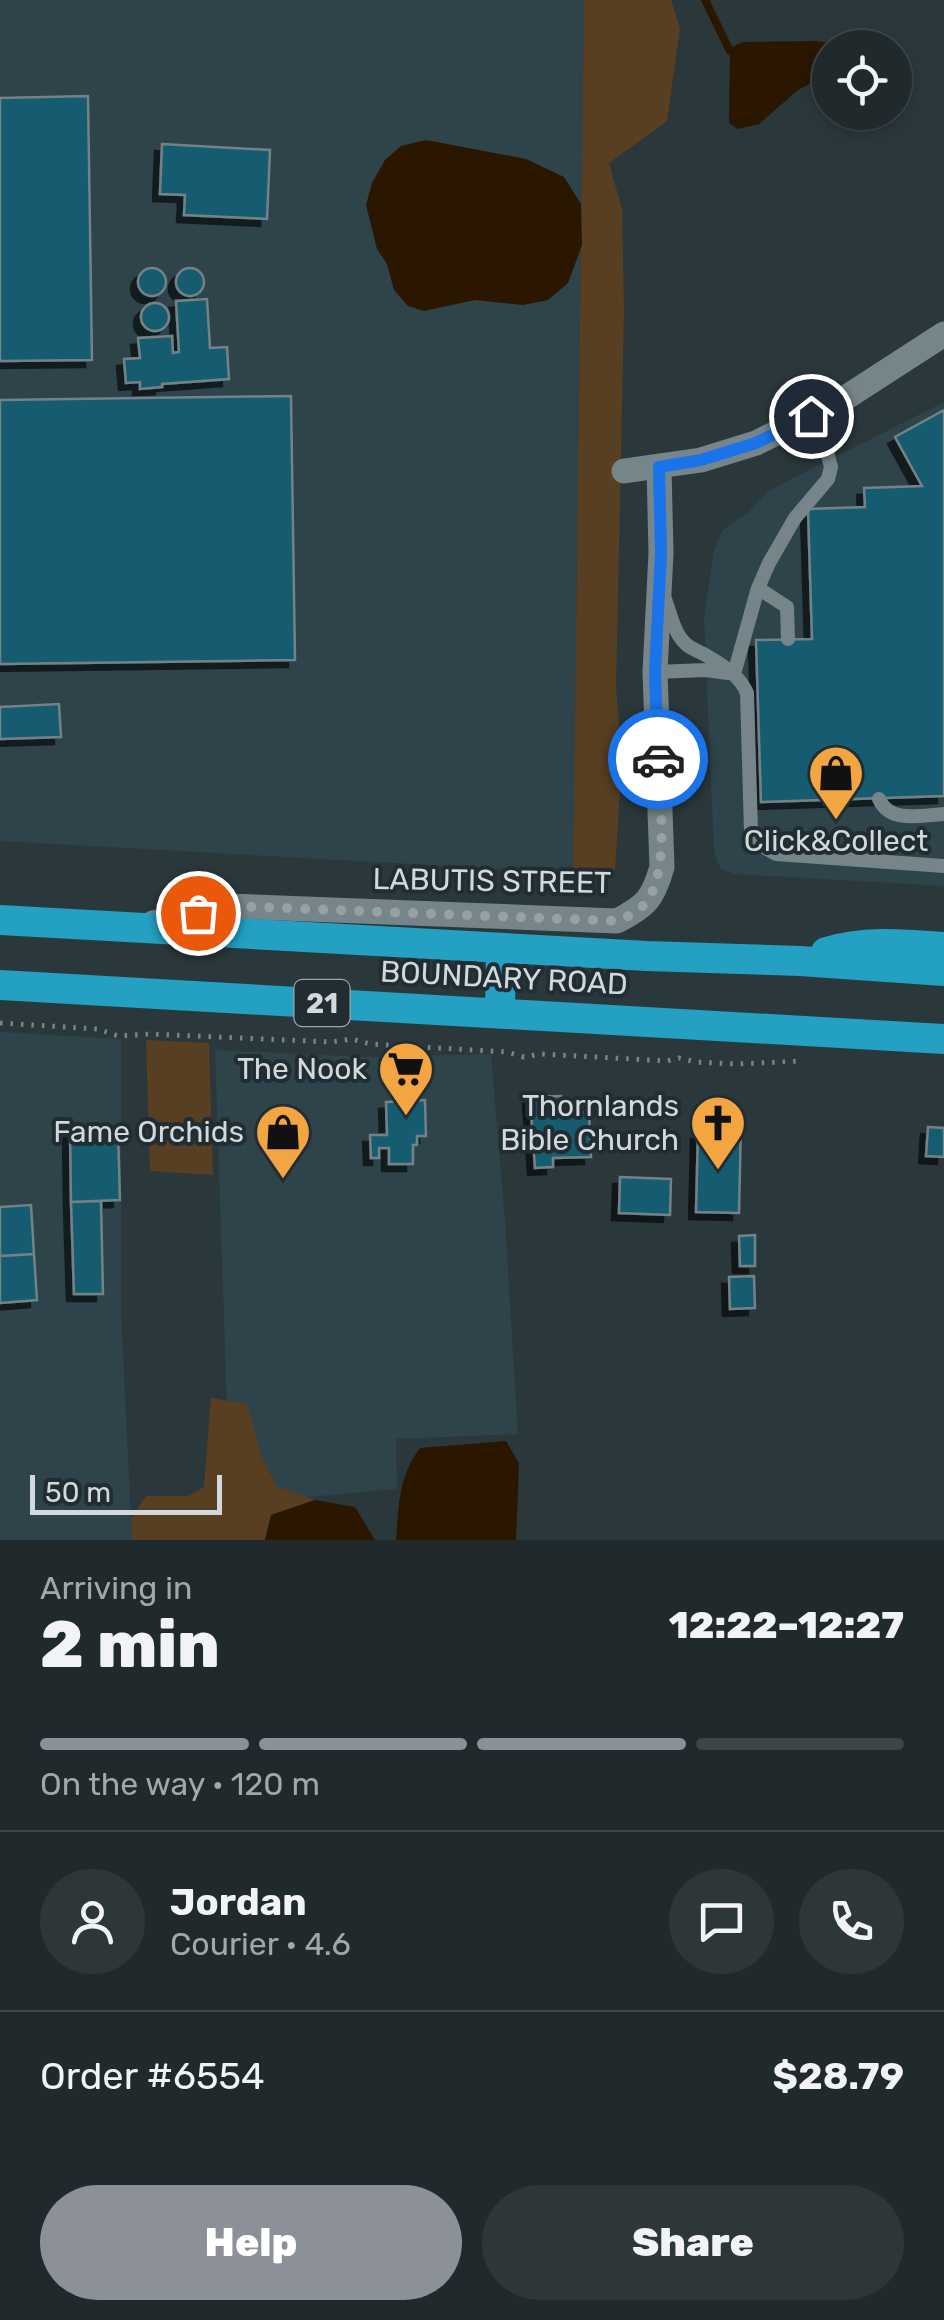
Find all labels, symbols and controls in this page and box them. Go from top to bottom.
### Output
map controls [812,30,912,130]
button: locate [812,30,912,130]
pin [769,374,854,459]
icon: home [784,389,839,444]
courier [608,709,708,809]
icon: car [631,732,686,787]
shop icon: Click&Collect [806,743,866,822]
place label: Click&Collect [744,823,928,859]
street label: LABUTIS STREET [372,861,612,901]
pin [156,871,241,956]
icon: bag [171,886,226,941]
street label: BOUNDARY ROAD [379,954,629,1002]
road number: 21 [294,980,350,1026]
supermarket icon: The Nook [376,1039,436,1118]
place label: The Nook [237,1051,368,1087]
place label: Thornlands Bible Church [500,1088,679,1158]
church icon: Thornlands Bible Church [688,1093,748,1172]
shop icon: Fame Orchids [253,1102,313,1181]
place label: Fame Orchids [53,1114,244,1150]
scale bar [30,1470,222,1514]
text: 50 m [45,1476,111,1509]
text: Arriving in [40,1569,192,1607]
text: 12:22–12:27 [669,1602,904,1648]
text: 2 min [40,1606,220,1683]
text: On the way · 120 m [40,1765,320,1803]
button: person [40,1869,145,1974]
button: chat [669,1869,774,1974]
button: phone [799,1869,904,1974]
text: Jordan [170,1879,307,1925]
text: Courier · 4.6 [170,1925,351,1963]
text: Order #6554 [40,2053,265,2099]
text: $28.79 [773,2053,904,2099]
button: Help [40,2185,462,2300]
button: Share [482,2185,904,2300]

